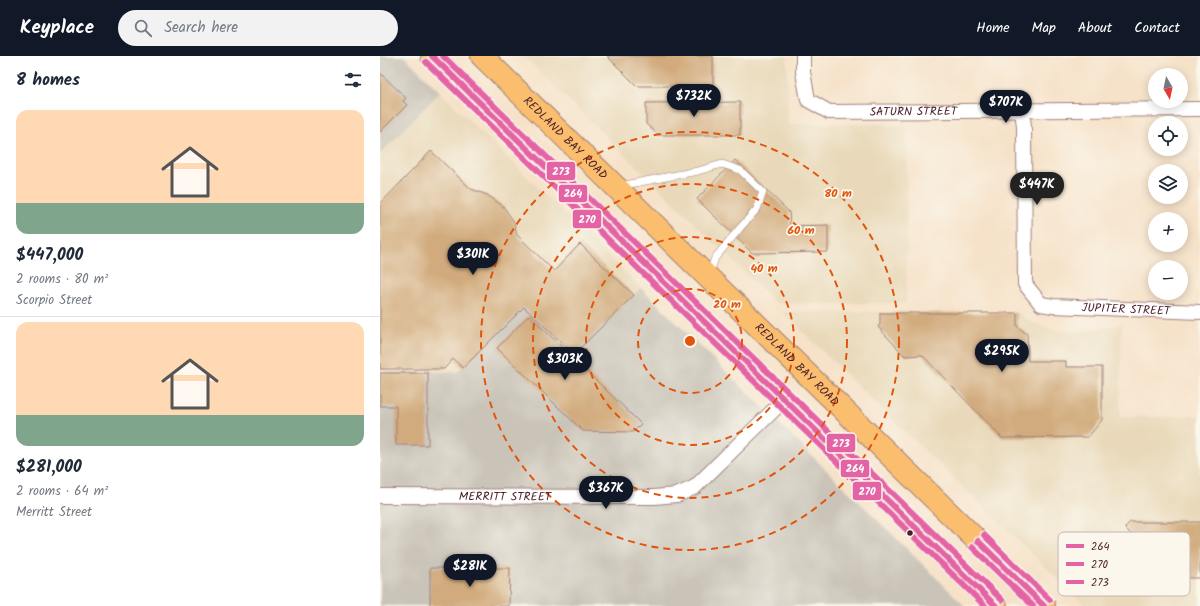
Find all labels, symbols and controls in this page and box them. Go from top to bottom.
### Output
search box [118,10,398,46]
text: Keyplace [20,13,94,43]
text: Search here [164,16,238,40]
icon: search [132,17,154,39]
text: Home [976,17,1010,39]
text: Map [1032,17,1056,39]
text: About [1078,17,1112,39]
text: Contact [1134,17,1180,39]
text: 8 homes [16,67,80,94]
north arrow [1148,68,1188,108]
map controls [1148,68,1188,300]
icon: filters [342,69,364,91]
pin: $732K [666,84,722,118]
text: $732K [676,86,712,107]
pin: $707K [978,90,1034,124]
street label: REDLAND BAY ROAD [518,92,612,184]
text: $707K [989,92,1023,113]
street label: SATURN STREET [870,102,959,122]
button: locate [1148,116,1188,156]
icon: home [154,136,226,208]
line badge: 273 [546,161,576,181]
text: 273 [552,163,570,181]
button: layers [1148,164,1188,204]
pin: $447K [1009,172,1065,206]
text: $447K [1019,174,1055,195]
line badge: 264 [558,184,588,203]
text: 80 m [824,184,852,203]
text: 264 [564,185,582,203]
line badge: 270 [572,209,602,229]
text: 270 [578,211,596,229]
button: + [1148,212,1188,252]
text: 60 m [787,221,815,240]
text: $447,000 [16,242,83,269]
pin: $301K [445,242,501,276]
text: $301K [456,244,490,265]
text: 40 m [750,259,778,278]
button: − [1148,260,1188,300]
text: 2 rooms · 80 m² [16,269,108,290]
text: Scorpio Street [16,290,92,311]
text: 20 m [713,295,741,314]
street label: JUPITER STREET [1081,298,1172,321]
street label: REDLAND BAY ROAD [750,319,844,411]
centre of rings [683,334,697,348]
pin: $295K [974,339,1030,373]
text: $295K [984,341,1020,362]
pin: $303K [537,347,593,381]
icon: home [154,348,226,420]
text: $303K [547,349,583,370]
line badge: 273 [826,433,856,453]
text: 273 [832,435,850,453]
text: $281,000 [16,454,82,481]
line badge: 264 [840,459,870,478]
text: 264 [846,460,864,478]
pin: $367K [578,476,634,510]
text: $367K [588,478,624,499]
text: 2 rooms · 64 m² [16,481,108,502]
line badge: 270 [852,481,882,501]
text: 270 [858,483,876,501]
street label: MERRITT STREET [459,487,553,507]
text: Merritt Street [16,502,92,523]
unlabelled marker [905,528,915,538]
legend [1058,532,1190,596]
text: 264 [1091,538,1110,556]
pin: $281K [442,554,498,588]
text: $281K [453,556,487,577]
text: 270 [1091,556,1108,574]
text: 273 [1091,574,1109,592]

